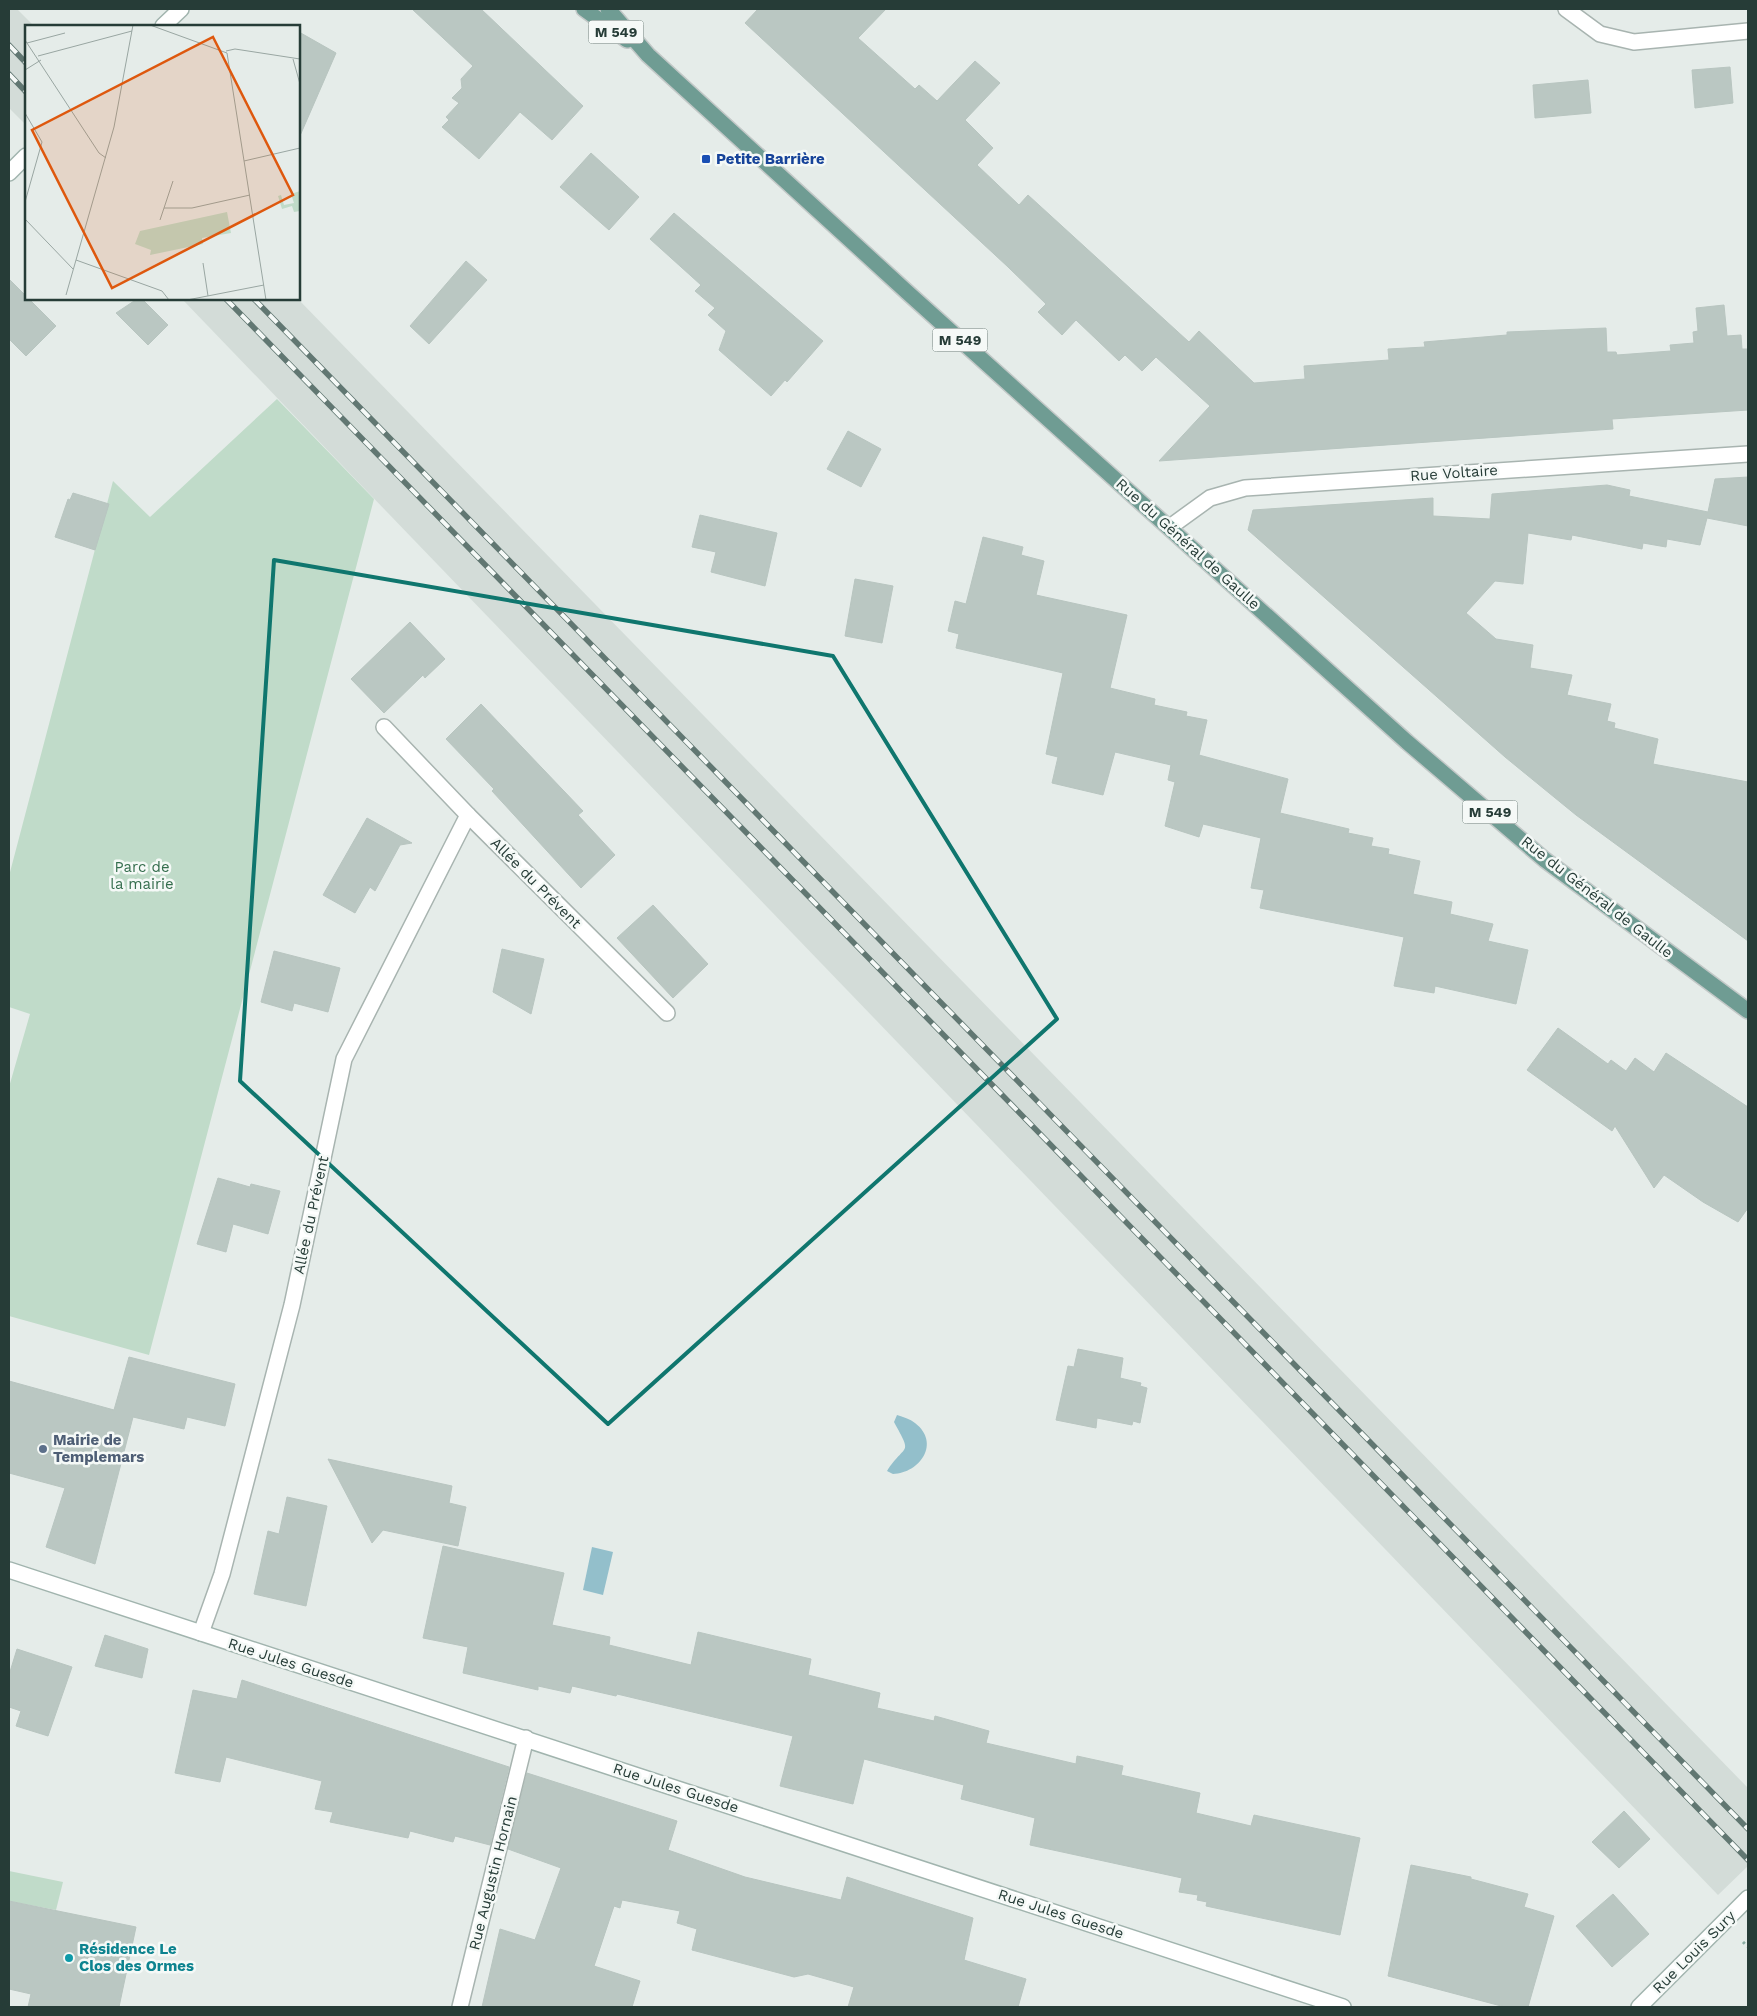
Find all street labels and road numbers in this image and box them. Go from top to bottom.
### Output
road number: M 549 [588,21,644,44]
road number: M 549 [932,328,988,352]
street label: Rue Voltaire [1410,461,1498,485]
street label: Rue du Général de Gaulle [1112,475,1264,613]
road number: M 549 [1462,800,1518,824]
street label: Rue du Général de Gaulle [1518,832,1676,962]
street label: Allée du Prévent [487,834,586,933]
street label: Allée du Prévent [290,1153,332,1276]
street label: Rue Jules Guesde [226,1634,356,1692]
street label: Rue Jules Guesde [611,1759,741,1817]
street label: Rue Augustin Hornain [465,1794,521,1952]
street label: Rue Jules Guesde [996,1885,1126,1943]
street label: Rue Louis Sury [1649,1907,1739,1997]

